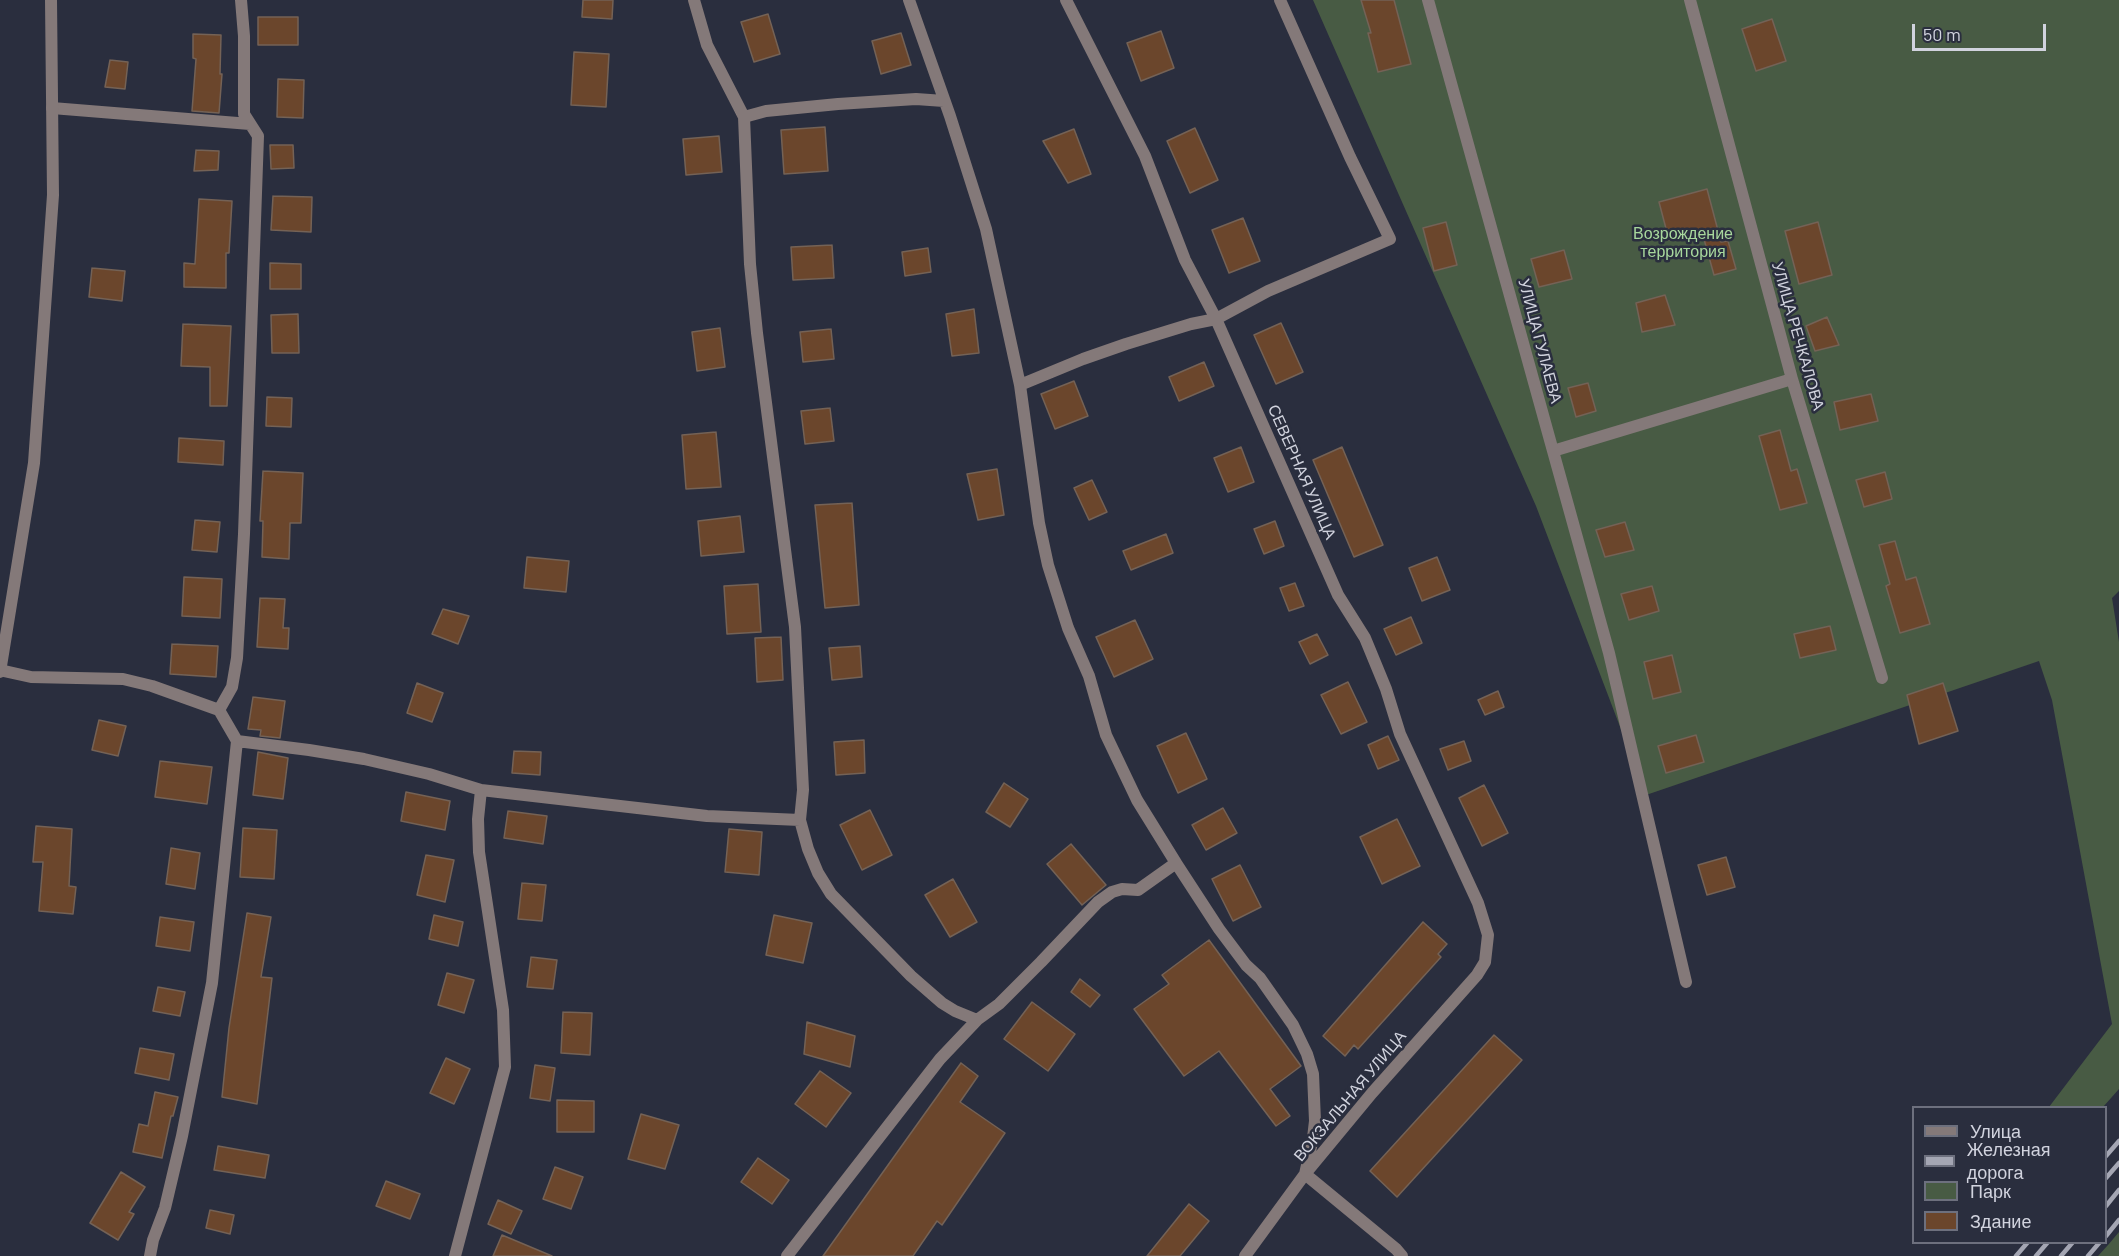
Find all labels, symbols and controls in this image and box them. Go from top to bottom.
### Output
scale bar [1915,12,2048,50]
text: 50 m [1923,23,1961,45]
park label: Возрождение территория [1633,224,1733,262]
street label: УЛИЦА РЕЧКАЛОВА [1768,260,1828,412]
street label: УЛИЦА ГУЛАЕВА [1514,277,1566,405]
street label: СЕВЕРНАЯ УЛИЦА [1264,402,1340,542]
street label: ВОКЗАЛЬНАЯ УЛИЦА [1290,1027,1410,1165]
legend [1912,1106,2107,1244]
text: Улица [1970,1120,2021,1142]
text: Железная дорога [1967,1138,2051,1183]
text: Парк [1970,1180,2011,1202]
text: Здание [1970,1210,2031,1232]

